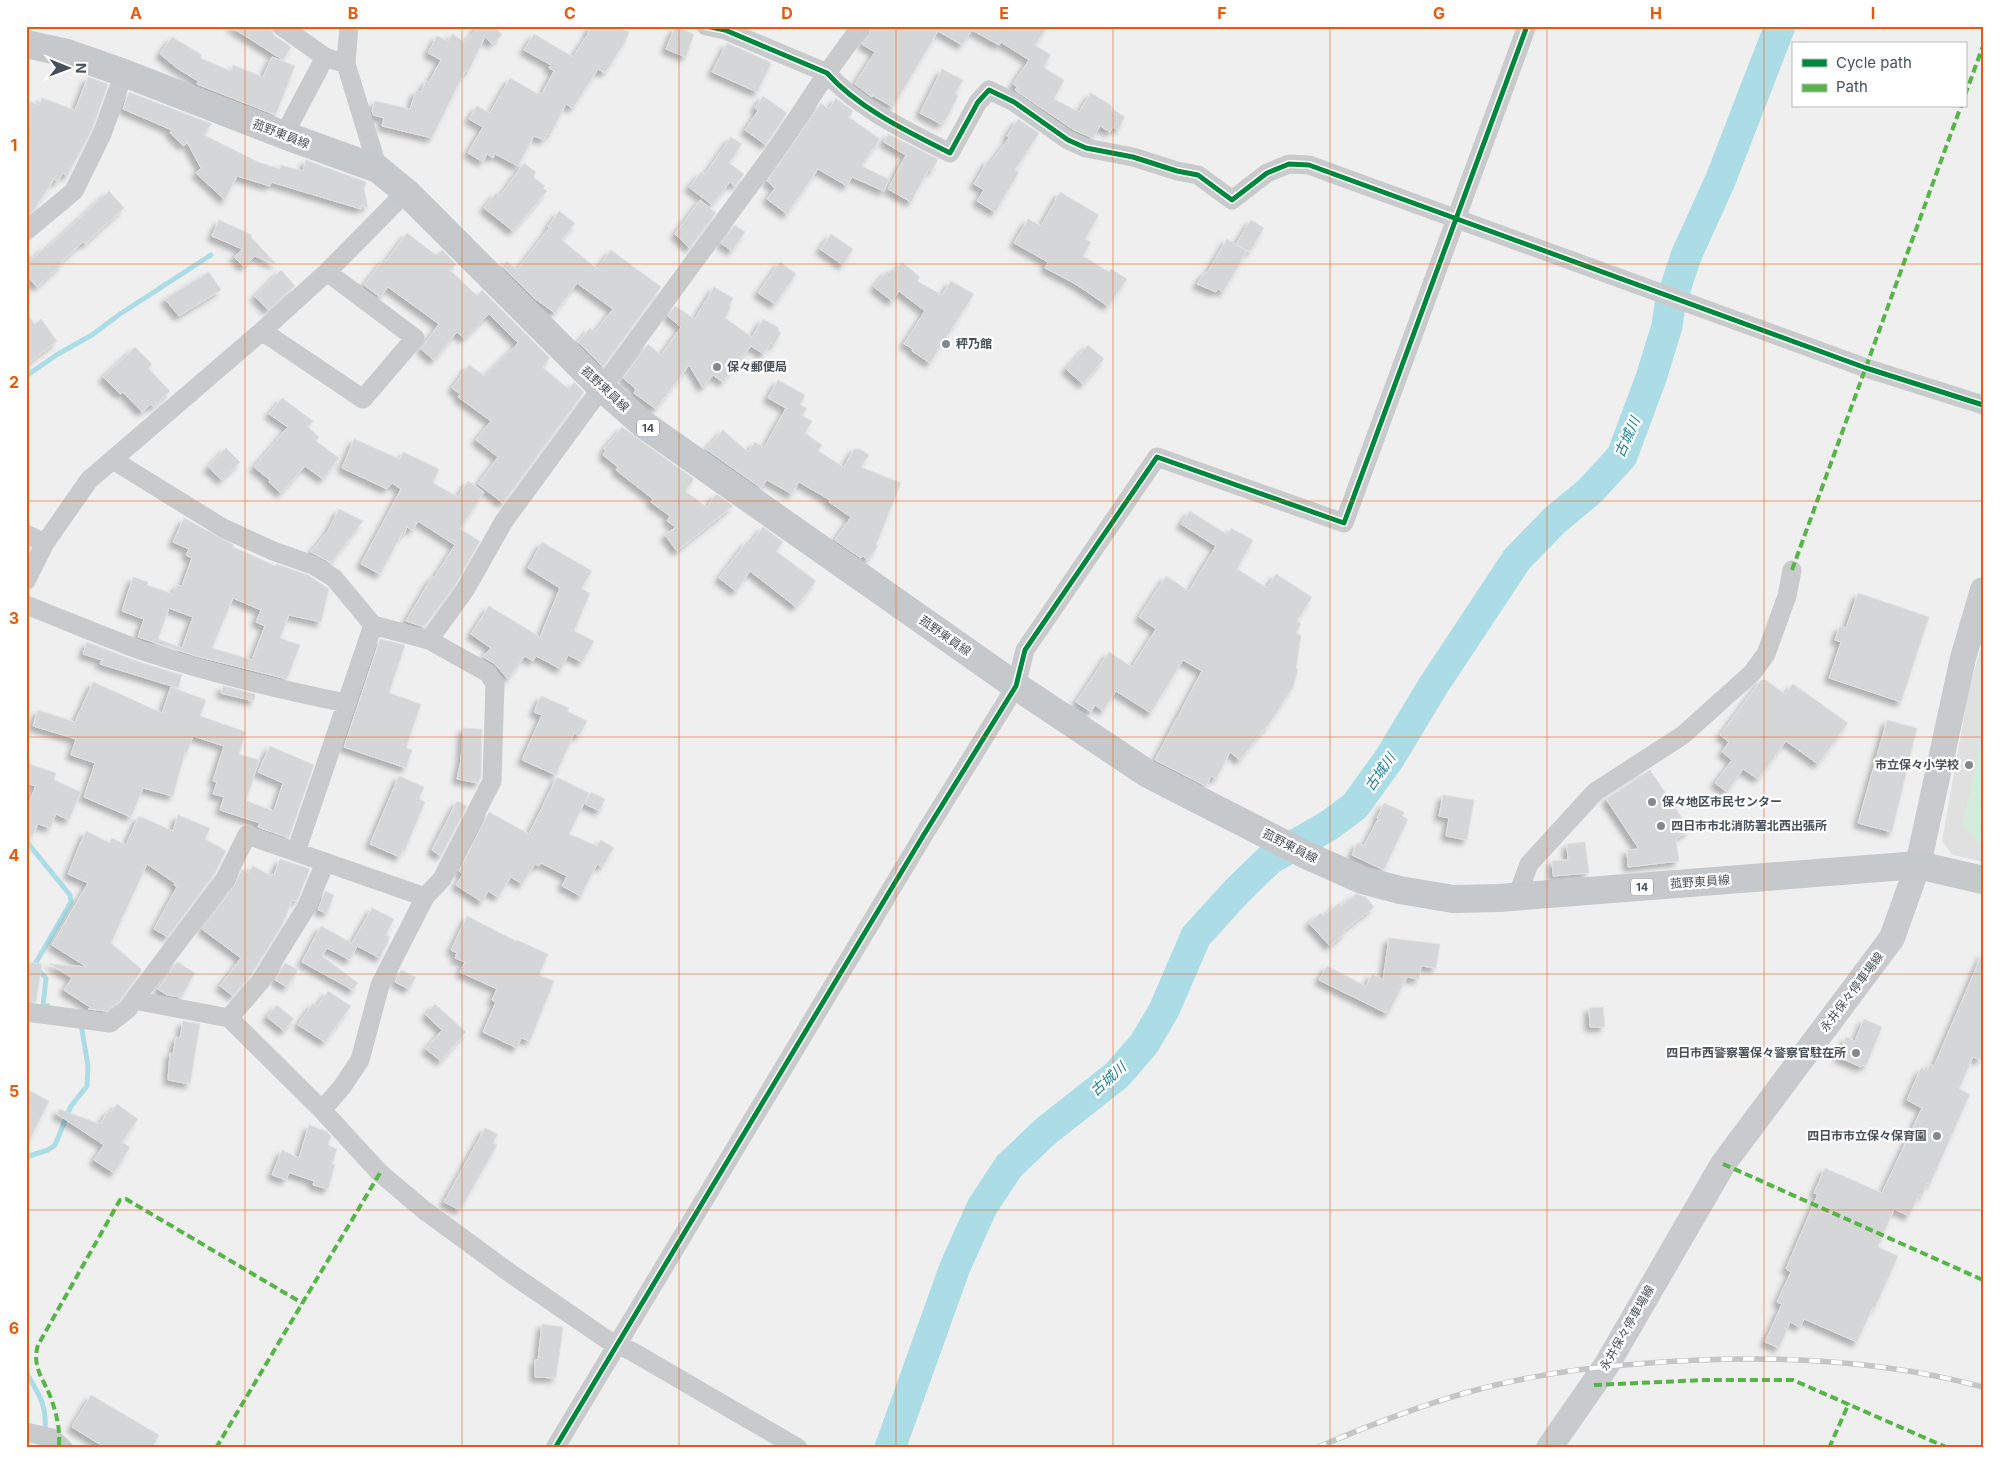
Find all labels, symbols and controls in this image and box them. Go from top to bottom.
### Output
text: A [130,3,142,23]
text: B [348,3,358,23]
text: C [564,3,576,23]
text: D [781,3,793,23]
text: E [999,3,1009,23]
text: F [1217,3,1227,23]
text: G [1433,3,1445,23]
text: H [1650,3,1662,23]
text: I [1871,3,1875,23]
north arrow [42,42,92,92]
legend [1792,42,1966,108]
text: Cycle path [1836,53,1912,72]
text: N [73,63,90,74]
text: Path [1836,77,1868,96]
street label: 菰野東員線 [250,116,312,151]
text: 1 [11,135,17,155]
place label: 秤乃館 [956,336,992,351]
marker: 秤乃館 [940,338,952,350]
place label: 保々郵便局 [727,359,787,374]
marker: 保々郵便局 [711,361,723,373]
street label: 菰野東員線 [578,363,632,415]
text: 2 [9,372,19,392]
water label: 古城川 [1610,412,1644,459]
road number: 14 [637,419,659,436]
text: 3 [9,608,19,628]
street label: 菰野東員線 [916,612,974,659]
water label: 古城川 [1361,748,1400,794]
place label: 市立保々小学校 [1875,757,1959,772]
marker: 市立保々小学校 [1963,759,1975,771]
place label: 保々地区市民センター [1662,794,1782,809]
marker: 保々地区市民センター [1646,796,1658,808]
place label: 四日市市北消防署北西出張所 [1671,818,1827,833]
marker: 四日市市北消防署北西出張所 [1655,820,1667,832]
street label: 菰野東員線 [1260,825,1320,866]
text: 4 [9,845,20,865]
street label: 菰野東員線 [1670,872,1730,891]
road number: 14 [1631,879,1653,896]
street label: 永井保々停車場線 [1817,949,1886,1035]
place label: 四日市西警察署保々警察官駐在所 [1666,1045,1846,1060]
marker: 四日市西警察署保々警察官駐在所 [1850,1047,1862,1059]
water label: 古城川 [1086,1057,1130,1099]
text: 5 [9,1081,19,1101]
place label: 四日市市立保々保育園 [1807,1128,1927,1143]
marker: 四日市市立保々保育園 [1931,1130,1943,1142]
street label: 永井保々停車場線 [1596,1282,1657,1373]
text: 6 [9,1318,19,1338]

